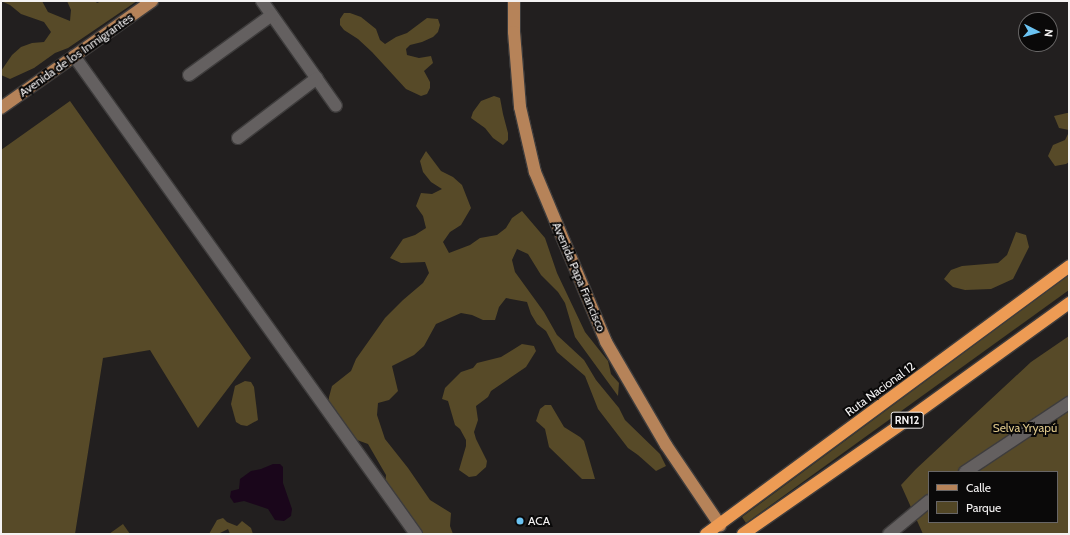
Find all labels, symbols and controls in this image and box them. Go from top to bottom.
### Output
street label: Avenida de los Inmigrantes [16,10,136,100]
north arrow [1018,12,1058,52]
text: N [1042,29,1056,38]
street label: Avenida Papa Francisco [549,220,609,334]
street label: Ruta Nacional 12 [842,359,918,419]
road number: RN12 [890,411,924,429]
park label: Selva Yryapú [993,421,1057,435]
legend [928,471,1058,523]
text: Calle [966,480,991,495]
text: Parque [966,500,1001,515]
place label: ACA [528,514,550,528]
marker: ACA [515,516,525,526]

